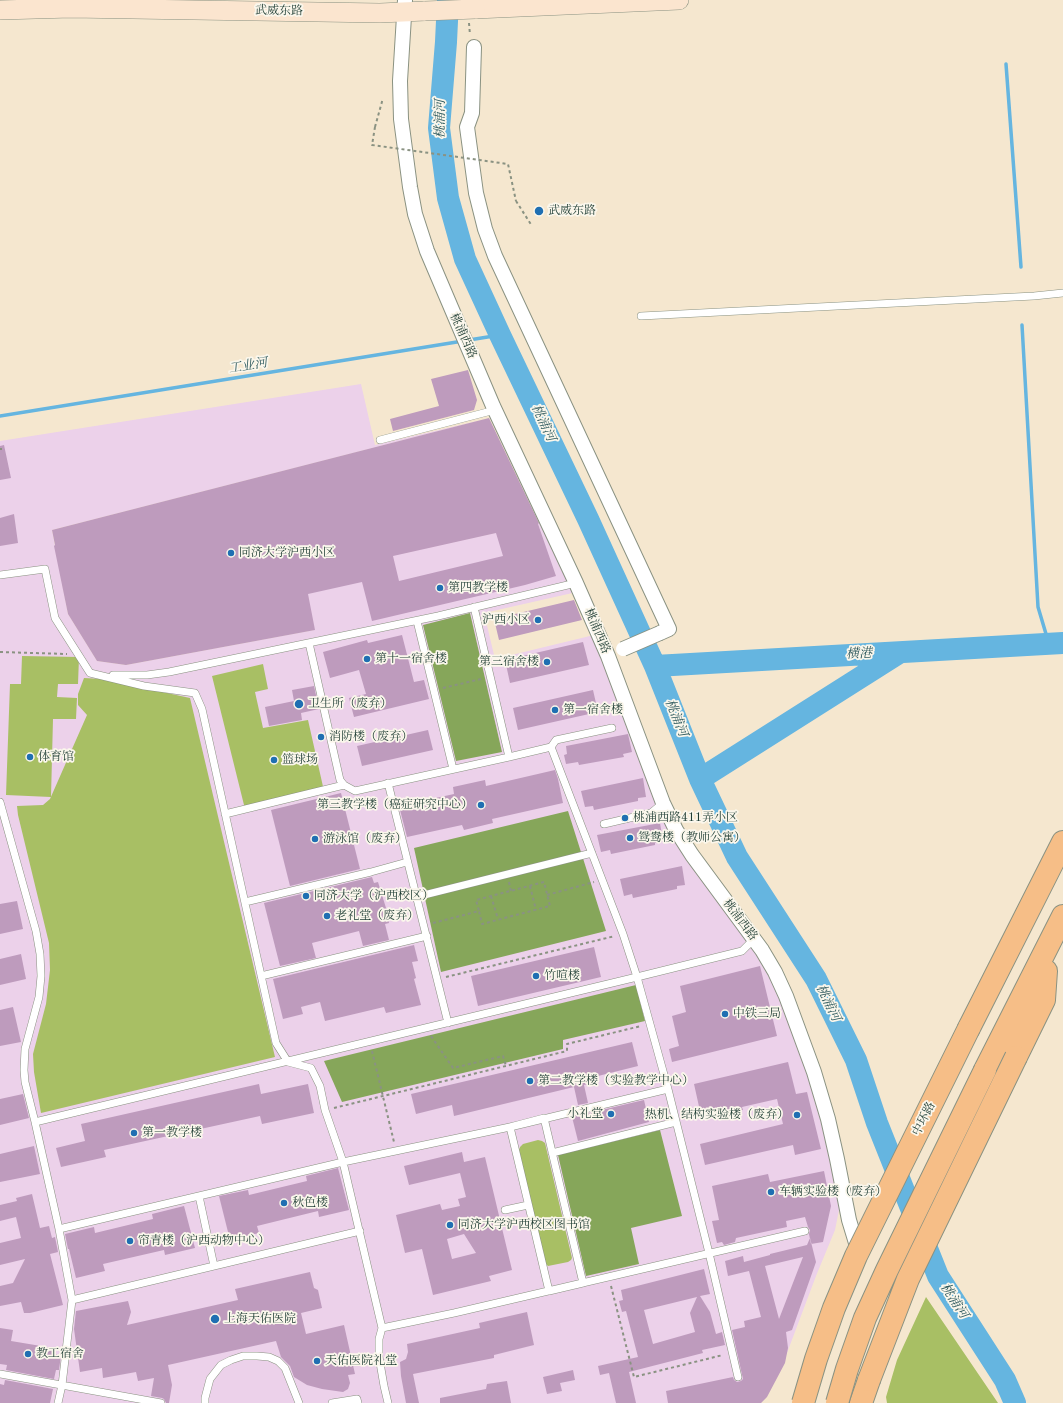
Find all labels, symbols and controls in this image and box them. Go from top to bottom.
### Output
street label: 武威东路 [255,3,303,19]
water label: 桃浦河 [433,100,449,138]
place label: 武威东路 [548,204,596,218]
marker: 武威东路 [533,205,545,217]
street label: 桃浦西路 [447,311,479,361]
water label: 工业河 [228,355,268,377]
water label: 桃浦河 [528,402,558,444]
place label: 同济大学沪西小区 [239,546,335,560]
marker: 同济大学沪西小区 [226,548,236,558]
place label: 第四教学楼 [448,581,508,595]
marker: 第四教学楼 [435,583,445,593]
street label: 桃浦西路 [581,606,613,656]
place label: 沪西小区 [482,613,530,627]
marker: 沪西小区 [533,615,543,625]
water label: 横港 [846,646,872,662]
place label: 第十一宿舍楼 [375,652,447,666]
marker: 第十一宿舍楼 [362,654,372,664]
place label: 第三宿舍楼 [479,655,539,669]
marker: 第三宿舍楼 [542,657,552,667]
place label: 卫生所（废弃） [308,697,392,711]
water label: 桃浦河 [661,697,691,739]
marker: 卫生所（废弃） [293,698,305,710]
place label: 第一宿舍楼 [563,703,623,717]
marker: 第一宿舍楼 [550,705,560,715]
place label: 消防楼（废弃） [329,730,413,744]
marker: 消防楼（废弃） [316,732,326,742]
place label: 体育馆 [38,750,74,764]
marker: 体育馆 [25,752,35,762]
place label: 篮球场 [282,753,318,767]
marker: 篮球场 [269,755,279,765]
place label: 第三教学楼（癌症研究中心） [317,798,473,812]
marker: 第三教学楼（癌症研究中心） [476,800,486,810]
place label: 桃浦西路411弄小区 [633,811,738,825]
marker: 桃浦西路411弄小区 [620,813,630,823]
place label: 鸳鸯楼（教师公寓） [638,831,746,845]
place label: 游泳馆（废弃） [323,832,407,846]
marker: 鸳鸯楼（教师公寓） [625,833,635,843]
marker: 游泳馆（废弃） [310,834,320,844]
place label: 同济大学（沪西校区） [314,889,434,903]
marker: 同济大学（沪西校区） [301,891,311,901]
street label: 桃浦西路 [720,896,760,944]
place label: 老礼堂（废弃） [335,909,419,923]
marker: 老礼堂（废弃） [322,911,332,921]
place label: 竹喧楼 [544,969,580,983]
marker: 竹喧楼 [531,971,541,981]
water label: 桃浦河 [812,982,844,1024]
place label: 中铁三局 [733,1007,781,1021]
marker: 中铁三局 [720,1009,730,1019]
place label: 第二教学楼（实验教学中心） [538,1074,694,1088]
marker: 第二教学楼（实验教学中心） [525,1076,535,1086]
street label: 中环路 [909,1100,939,1138]
place label: 小礼堂 [567,1107,603,1121]
place label: 热机、结构实验楼（废弃） [645,1108,789,1122]
marker: 小礼堂 [606,1109,616,1119]
marker: 热机、结构实验楼（废弃） [792,1110,802,1120]
place label: 第一教学楼 [142,1126,202,1140]
marker: 第一教学楼 [129,1128,139,1138]
place label: 车辆实验楼（废弃） [779,1185,887,1199]
marker: 车辆实验楼（废弃） [766,1187,776,1197]
place label: 秋色楼 [292,1196,328,1210]
marker: 秋色楼 [279,1198,289,1208]
place label: 同济大学沪西校区图书馆 [458,1218,590,1232]
marker: 同济大学沪西校区图书馆 [445,1220,455,1230]
place label: 帘青楼（沪西动物中心） [138,1234,270,1248]
marker: 帘青楼（沪西动物中心） [125,1236,135,1246]
water label: 桃浦河 [937,1280,971,1322]
place label: 上海天佑医院 [224,1312,296,1326]
marker: 上海天佑医院 [209,1313,221,1325]
place label: 教工宿舍 [36,1347,84,1361]
marker: 教工宿舍 [23,1349,33,1359]
place label: 天佑医院礼堂 [325,1354,397,1368]
marker: 天佑医院礼堂 [312,1356,322,1366]

